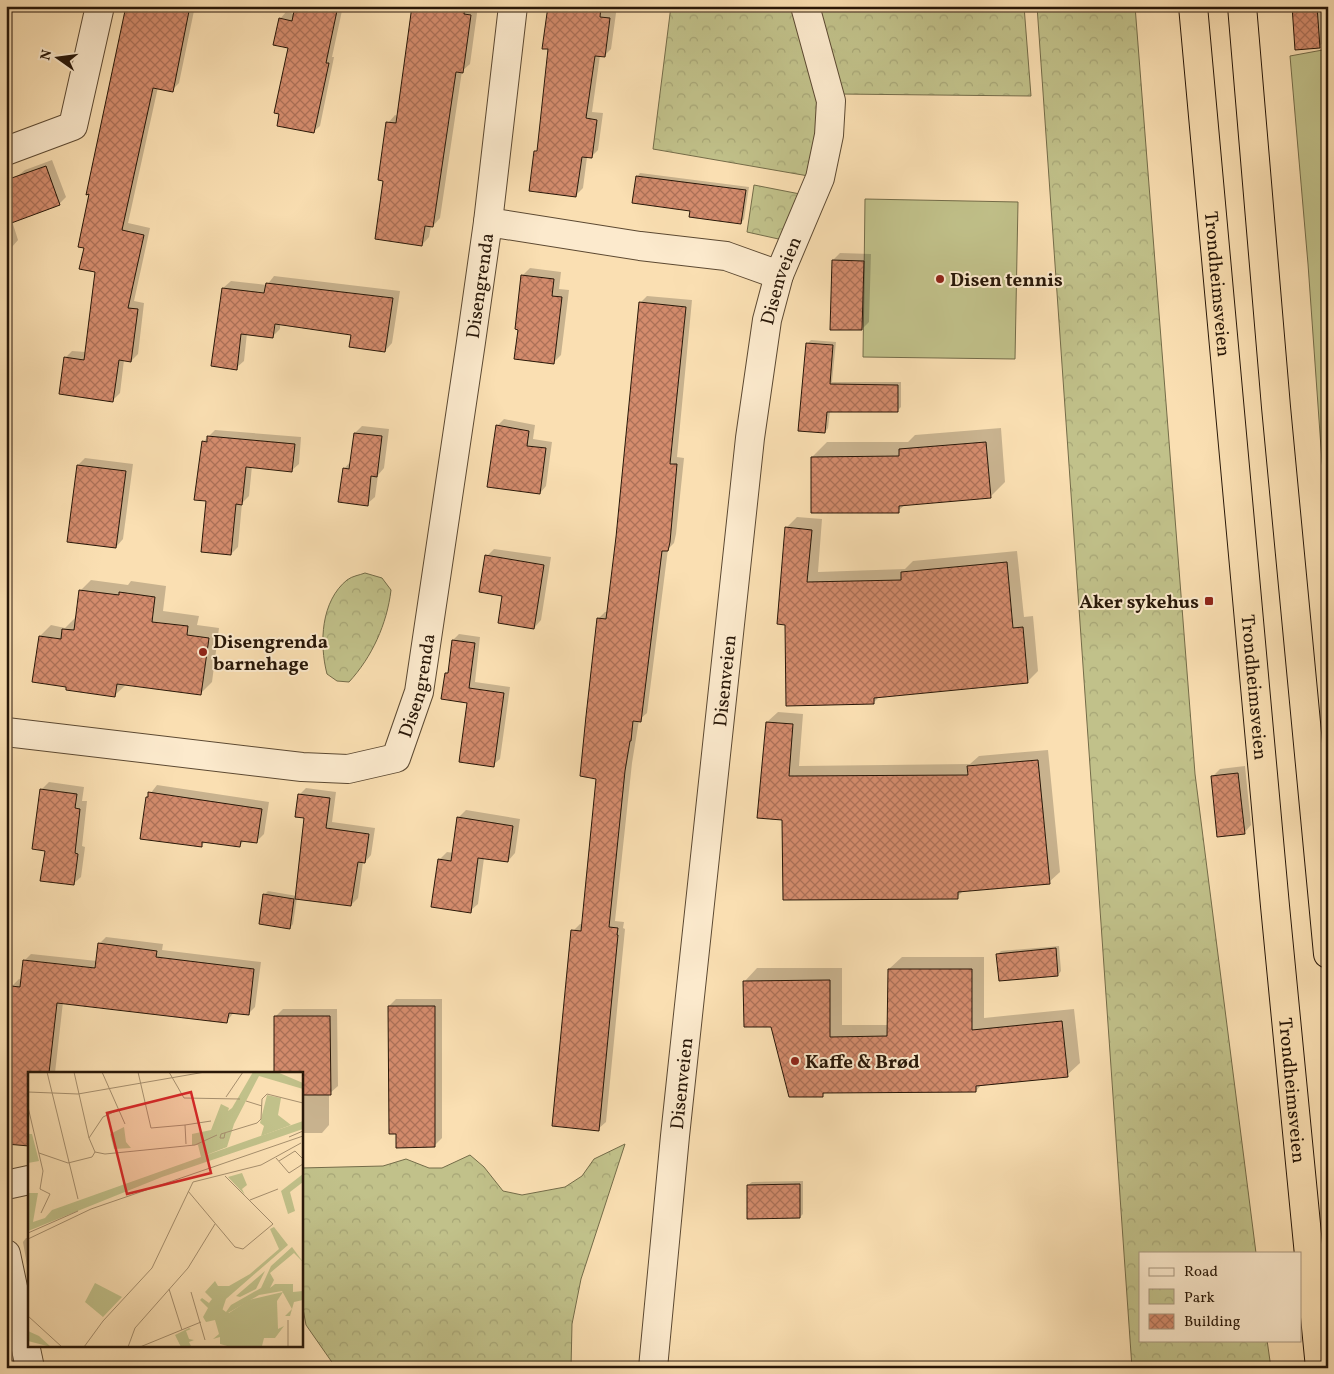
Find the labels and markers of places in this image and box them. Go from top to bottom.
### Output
place label: Disen tennis [950,268,1063,294]
marker: Disen tennis [934,273,946,285]
place label: Aker sykehus [1079,590,1199,616]
marker: Aker sykehus [1203,595,1215,607]
place label: Disengrenda barnehage [213,630,328,678]
marker: Disengrenda barnehage [197,646,209,658]
place label: Kaffe & Brød [805,1050,920,1076]
marker: Kaffe & Brød [789,1055,801,1067]

